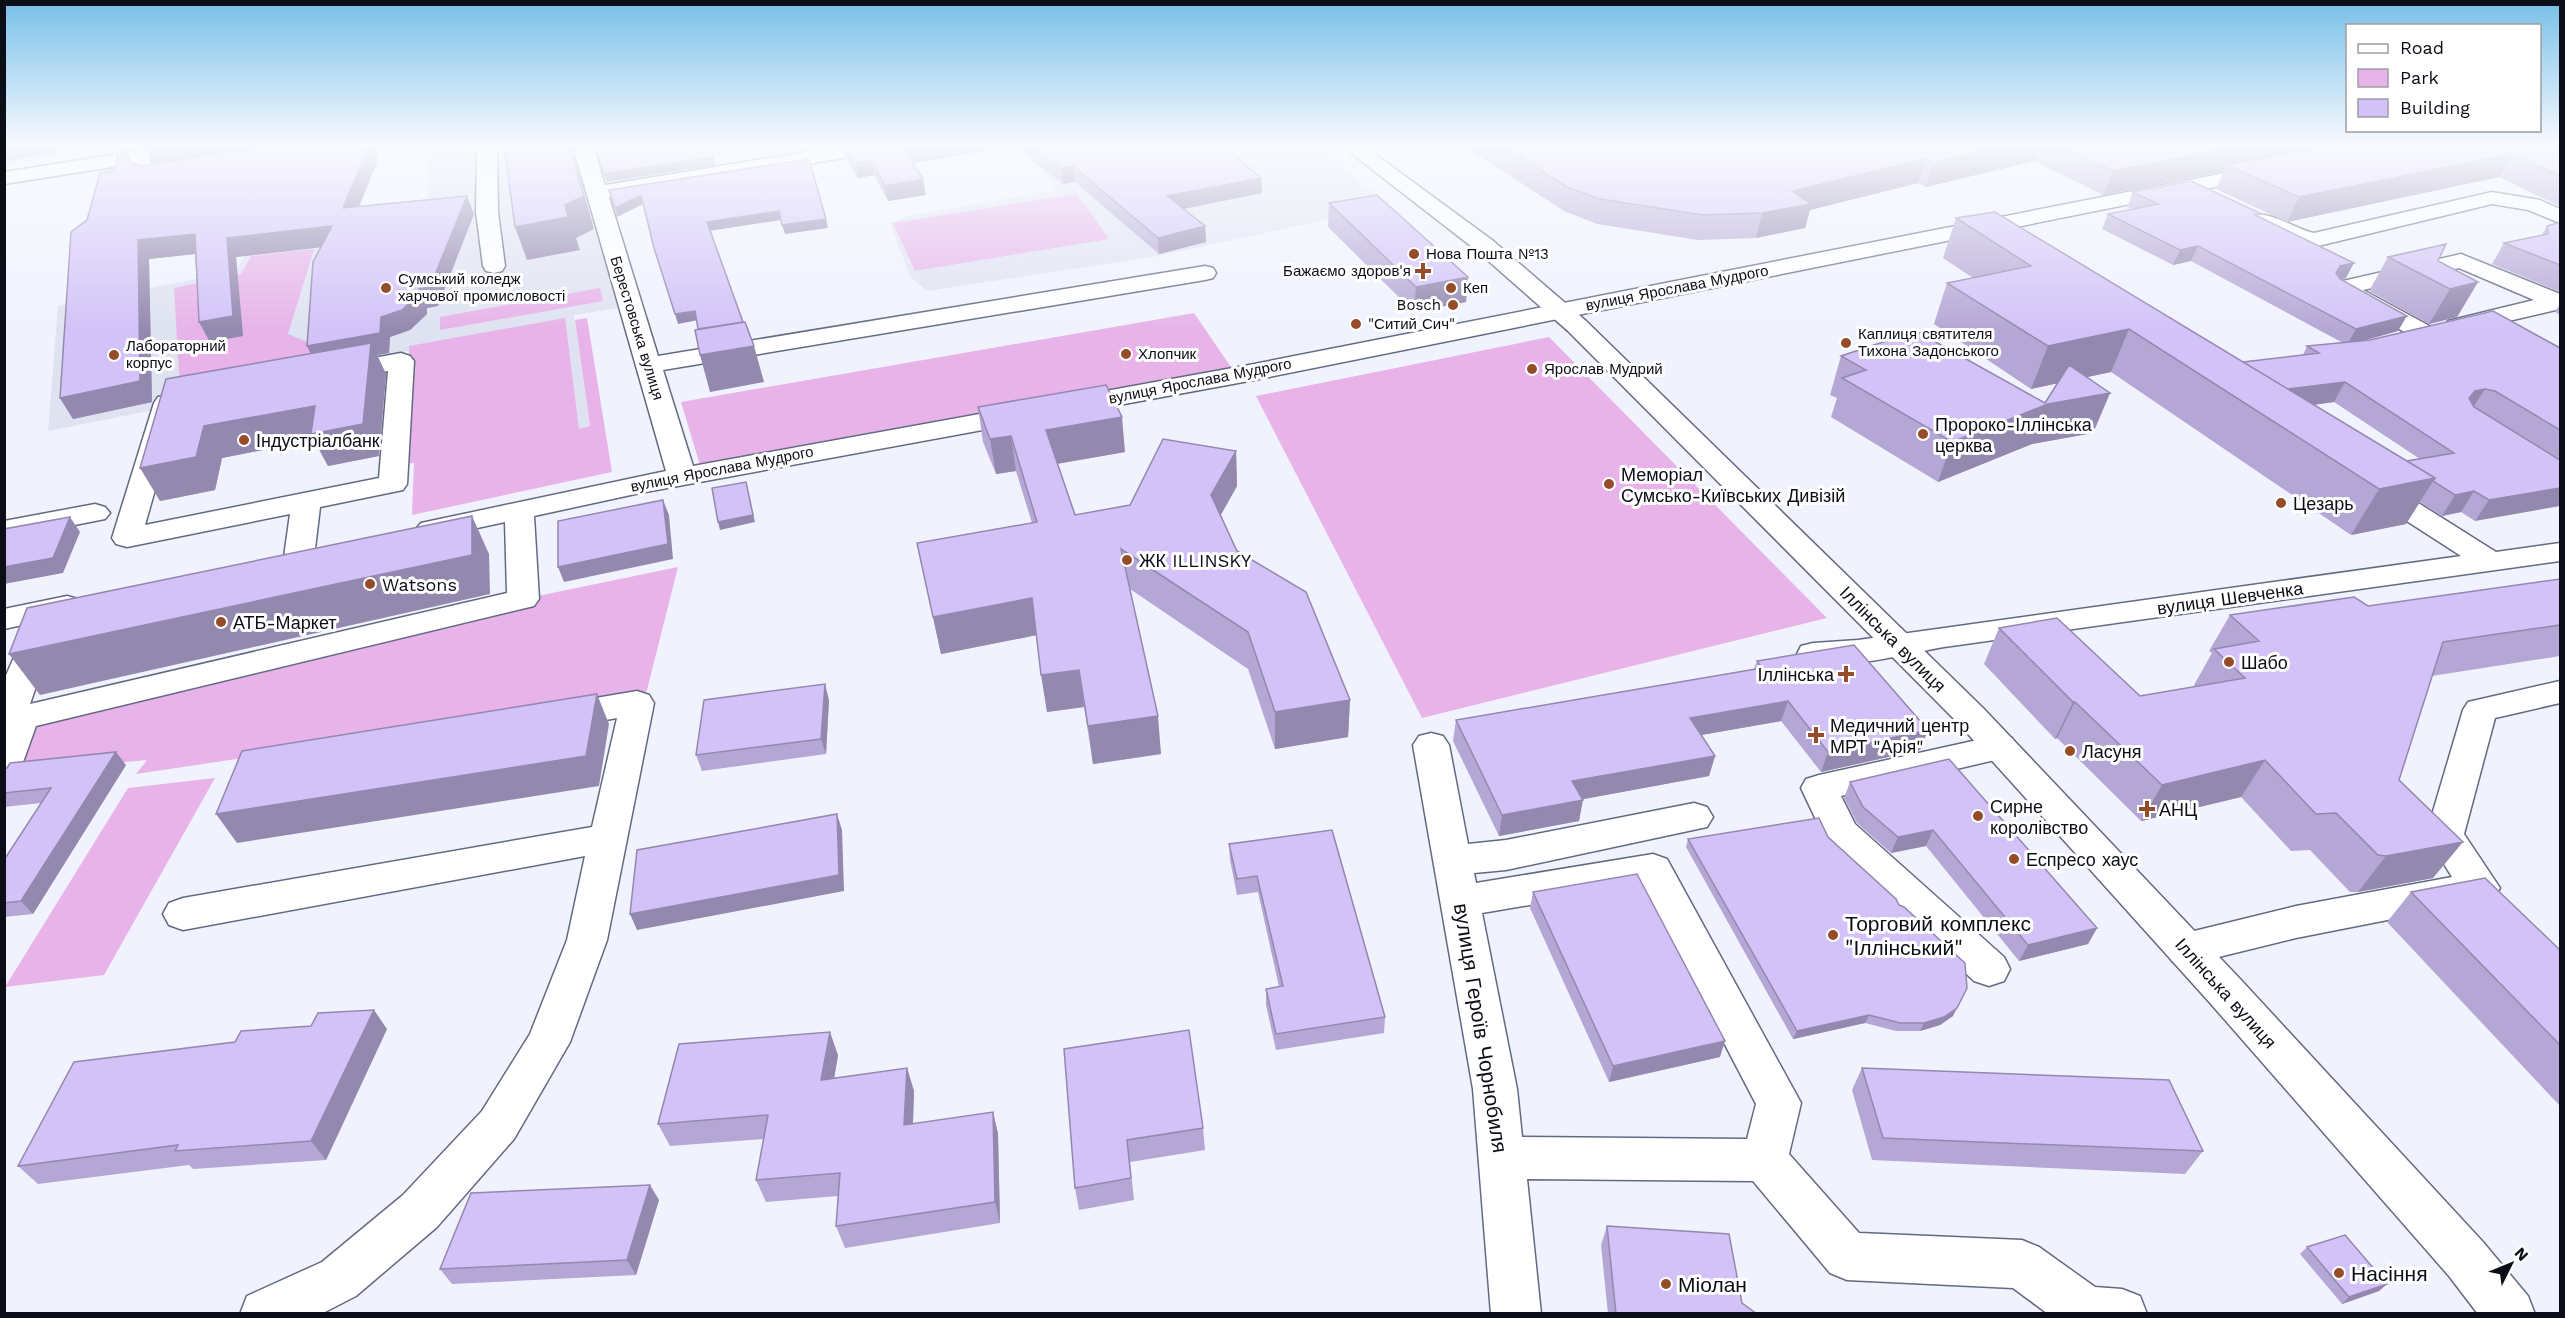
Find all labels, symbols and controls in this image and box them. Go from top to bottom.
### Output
legend [2346,24,2541,132]
text: Road [2400,37,2444,58]
text: Park [2400,67,2439,88]
text: Building [2400,97,2470,118]
place label: Нова Пошта №13 [1426,245,1549,263]
marker: Нова Пошта №13 [1407,247,1421,261]
street label: Берестовська вулиця [607,254,667,402]
street label: вулиця Ярослава Мудрого [1584,261,1770,315]
place label: Бажаємо здоров'я [1283,262,1411,280]
marker: Бажаємо здоров'я [1416,264,1430,278]
place label: Сумський коледж харчової промисловості [398,270,565,305]
place label: Кеп [1463,279,1488,297]
marker: Сумський коледж харчової промисловості [379,281,393,295]
marker: Кеп [1444,281,1458,295]
place label: Bosch [1397,296,1441,314]
marker: Bosch [1446,298,1460,312]
place label: "Ситий Сич" [1368,315,1455,333]
marker: "Ситий Сич" [1349,317,1363,331]
place label: Каплиця святителя Тихона Задонського [1858,325,1999,360]
marker: Каплиця святителя Тихона Задонського [1839,336,1853,350]
place label: Лабораторний корпус [126,337,226,372]
place label: Хлопчик [1138,345,1197,363]
marker: Хлопчик [1119,347,1133,361]
marker: Лабораторний корпус [107,348,121,362]
street label: вулиця Ярослава Мудрого [1107,354,1293,408]
place label: Ярослав Мудрий [1544,360,1663,378]
marker: Ярослав Мудрий [1525,362,1539,376]
place label: Пророко-Іллінська церква [1935,414,2093,456]
marker: Пророко-Іллінська церква [1916,427,1930,441]
place label: Індустріалбанк [256,430,380,451]
marker: Індустріалбанк [237,433,251,447]
street label: вулиця Ярослава Мудрого [629,442,815,496]
place label: Меморіал Сумсько-Київських Дивізій [1621,464,1845,506]
marker: Меморіал Сумсько-Київських Дивізій [1602,477,1616,491]
place label: Цезарь [2293,493,2354,514]
marker: Цезарь [2274,496,2288,510]
place label: ЖК ILLINSKY [1139,550,1252,571]
marker: ЖК ILLINSKY [1120,553,1134,567]
place label: Watsons [382,574,457,595]
marker: Watsons [363,577,377,591]
street label: вулиця Шевченка [2156,577,2305,619]
street label: Іллінська вулиця [1836,582,1950,696]
place label: АТБ-Маркет [233,612,337,633]
marker: АТБ-Маркет [214,615,228,629]
place label: Шабо [2241,652,2288,673]
marker: Шабо [2222,655,2236,669]
place label: Іллінська [1757,664,1835,685]
marker: Іллінська [1839,667,1853,681]
place label: Медичний центр МРТ "Арія" [1830,715,1969,757]
marker: Медичний центр МРТ "Арія" [1807,726,1825,744]
place label: Ласуня [2082,741,2142,762]
marker: Ласуня [2063,744,2077,758]
place label: Сирне королівство [1990,796,2088,838]
place label: АНЦ [2159,799,2197,820]
marker: АНЦ [2140,802,2154,816]
marker: Сирне королівство [1971,809,1985,823]
place label: Еспресо хаус [2026,849,2138,870]
marker: Еспресо хаус [2007,852,2021,866]
street label: вулиця Героїв Чорнобиля [1449,901,1513,1155]
place label: Торговий комплекс "Іллінський" [1845,911,2031,960]
marker: Торговий комплекс "Іллінський" [1826,928,1840,942]
street label: Іллінська вулиця [2171,934,2281,1052]
north arrow [2481,1234,2541,1294]
text: N [2511,1243,2533,1265]
place label: Насіння [2351,1261,2428,1286]
marker: Насіння [2332,1266,2346,1280]
place label: Міолан [1678,1272,1747,1297]
marker: Міолан [1659,1277,1673,1291]

